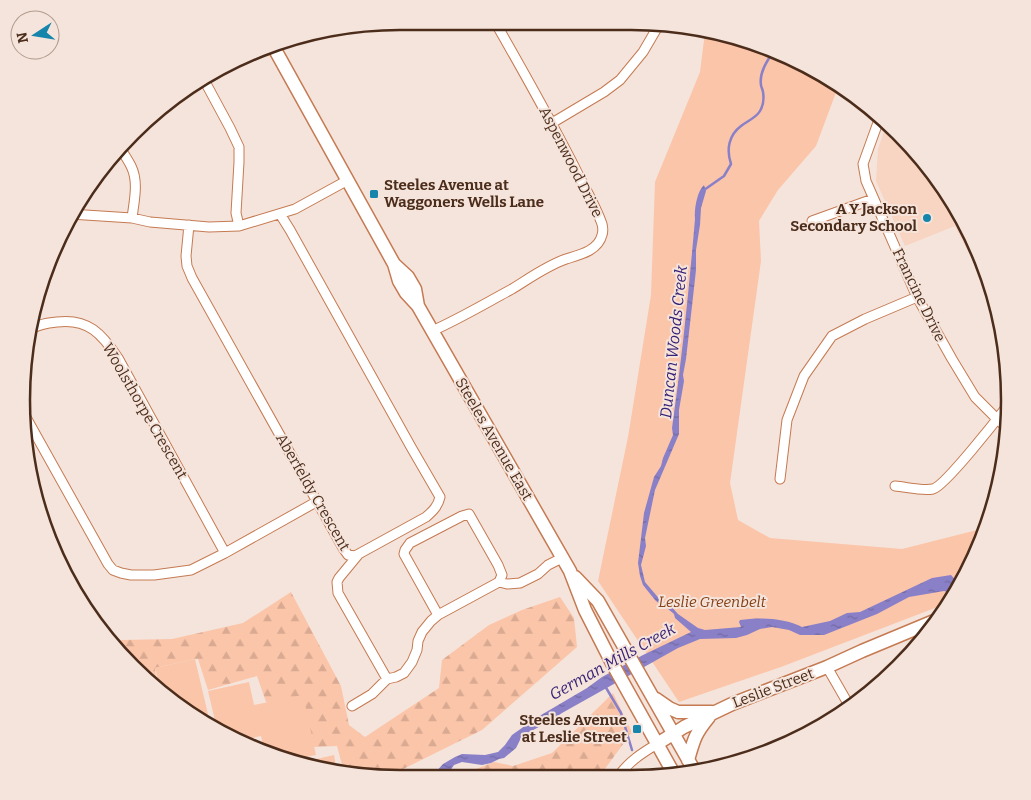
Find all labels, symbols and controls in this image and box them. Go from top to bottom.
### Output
north arrow [10,10,60,60]
text: N [13,30,32,45]
street label: Aspenwood Drive [535,104,607,220]
place label: Steeles Avenue at Waggoners Wells Lane [384,176,544,211]
marker: Steeles Avenue at Waggoners Wells Lane [368,188,380,200]
place label: A Y Jackson Secondary School [790,200,917,235]
marker: A Y Jackson Secondary School [921,212,933,224]
street label: Francine Drive [889,245,949,345]
water label: Duncan Woods Creek [656,264,691,419]
street label: Woolsthorpe Crescent [99,340,192,483]
street label: Steeles Avenue East [452,374,537,504]
street label: Aberfeldy Crescent [272,430,354,554]
park label: Leslie Greenbelt [658,593,767,611]
water label: German Mills Creek [546,619,679,704]
street label: Leslie Street [730,664,817,712]
place label: Steeles Avenue at Leslie Street [519,711,627,746]
marker: Steeles Avenue at Leslie Street [631,723,643,735]

